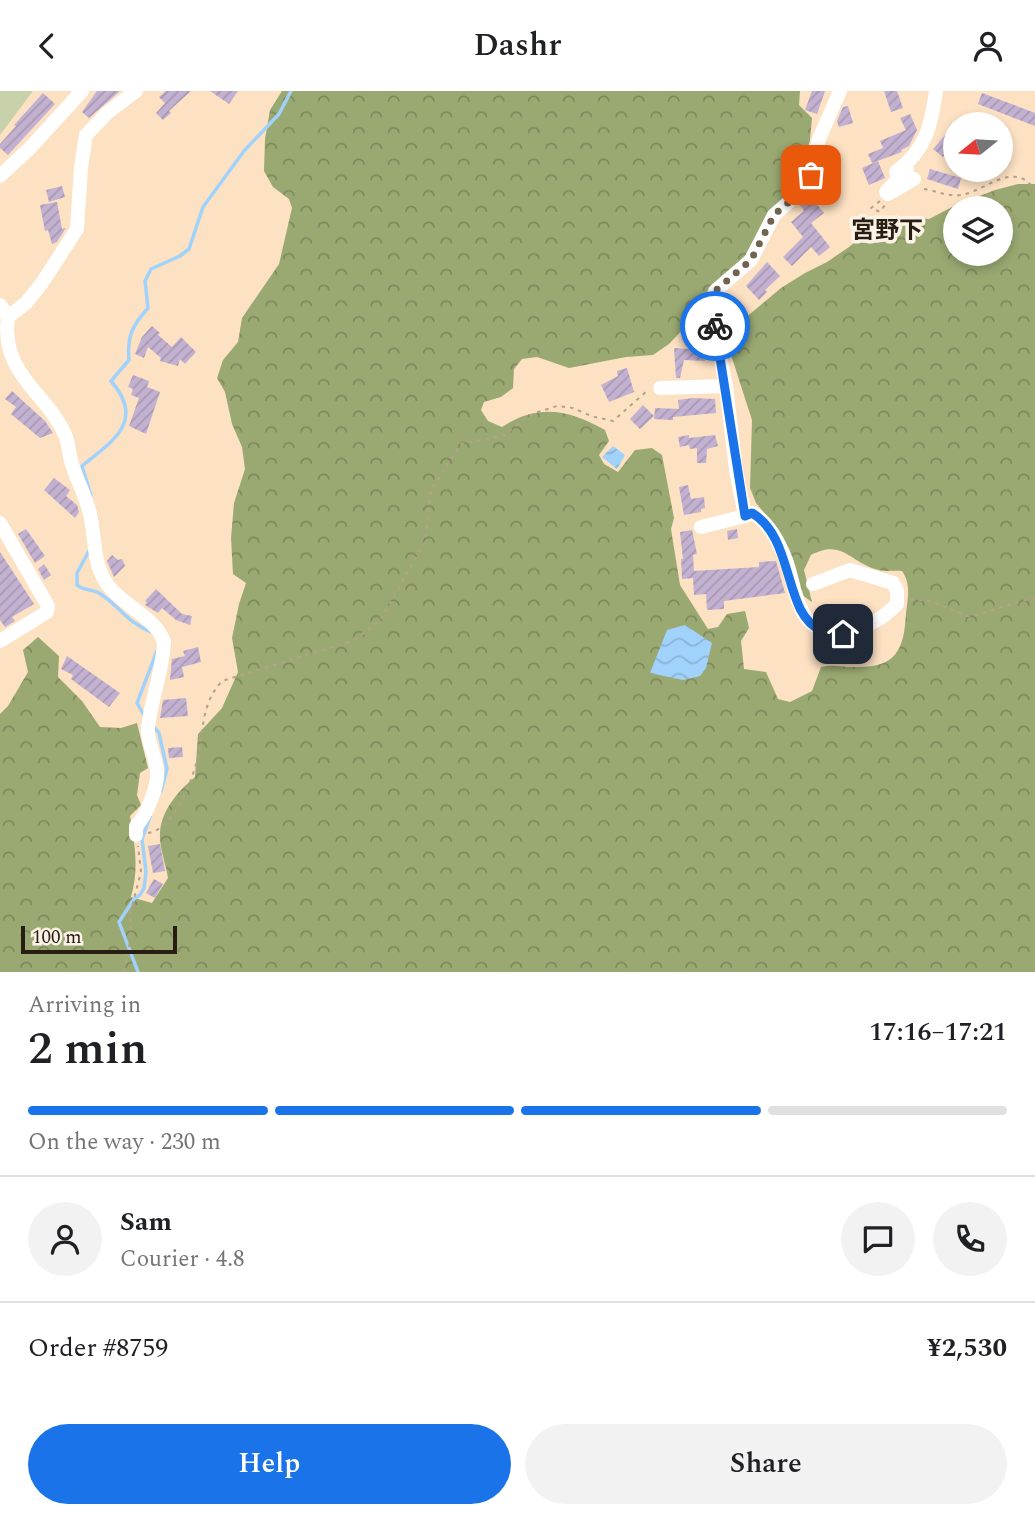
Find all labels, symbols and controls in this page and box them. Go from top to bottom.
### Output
text: Dashr [474,21,561,70]
icon: back [28,27,66,65]
icon: person [969,27,1007,65]
north arrow [943,112,1013,182]
map controls [943,112,1013,266]
pin [781,145,841,205]
icon: bag [792,156,830,194]
button: layers [943,196,1013,266]
district label: 宮野下 [851,213,923,249]
courier [680,291,750,361]
icon: bike [696,307,734,345]
pin [813,604,873,664]
icon: home [824,615,862,653]
scale bar [21,923,177,955]
text: 100 m [32,923,82,952]
text: Arriving in [28,988,141,1023]
text: 17:16–17:21 [869,1012,1007,1052]
text: 2 min [28,1014,147,1084]
text: On the way · 230 m [28,1125,221,1160]
button: person [28,1202,102,1276]
text: Sam [120,1202,172,1242]
button: chat [841,1202,915,1276]
button: phone [933,1202,1007,1276]
text: Courier · 4.8 [120,1242,245,1277]
text: Order #8759 [28,1328,168,1368]
text: ¥2,530 [927,1328,1007,1368]
button: Help [28,1424,511,1504]
button: Share [525,1424,1007,1504]

